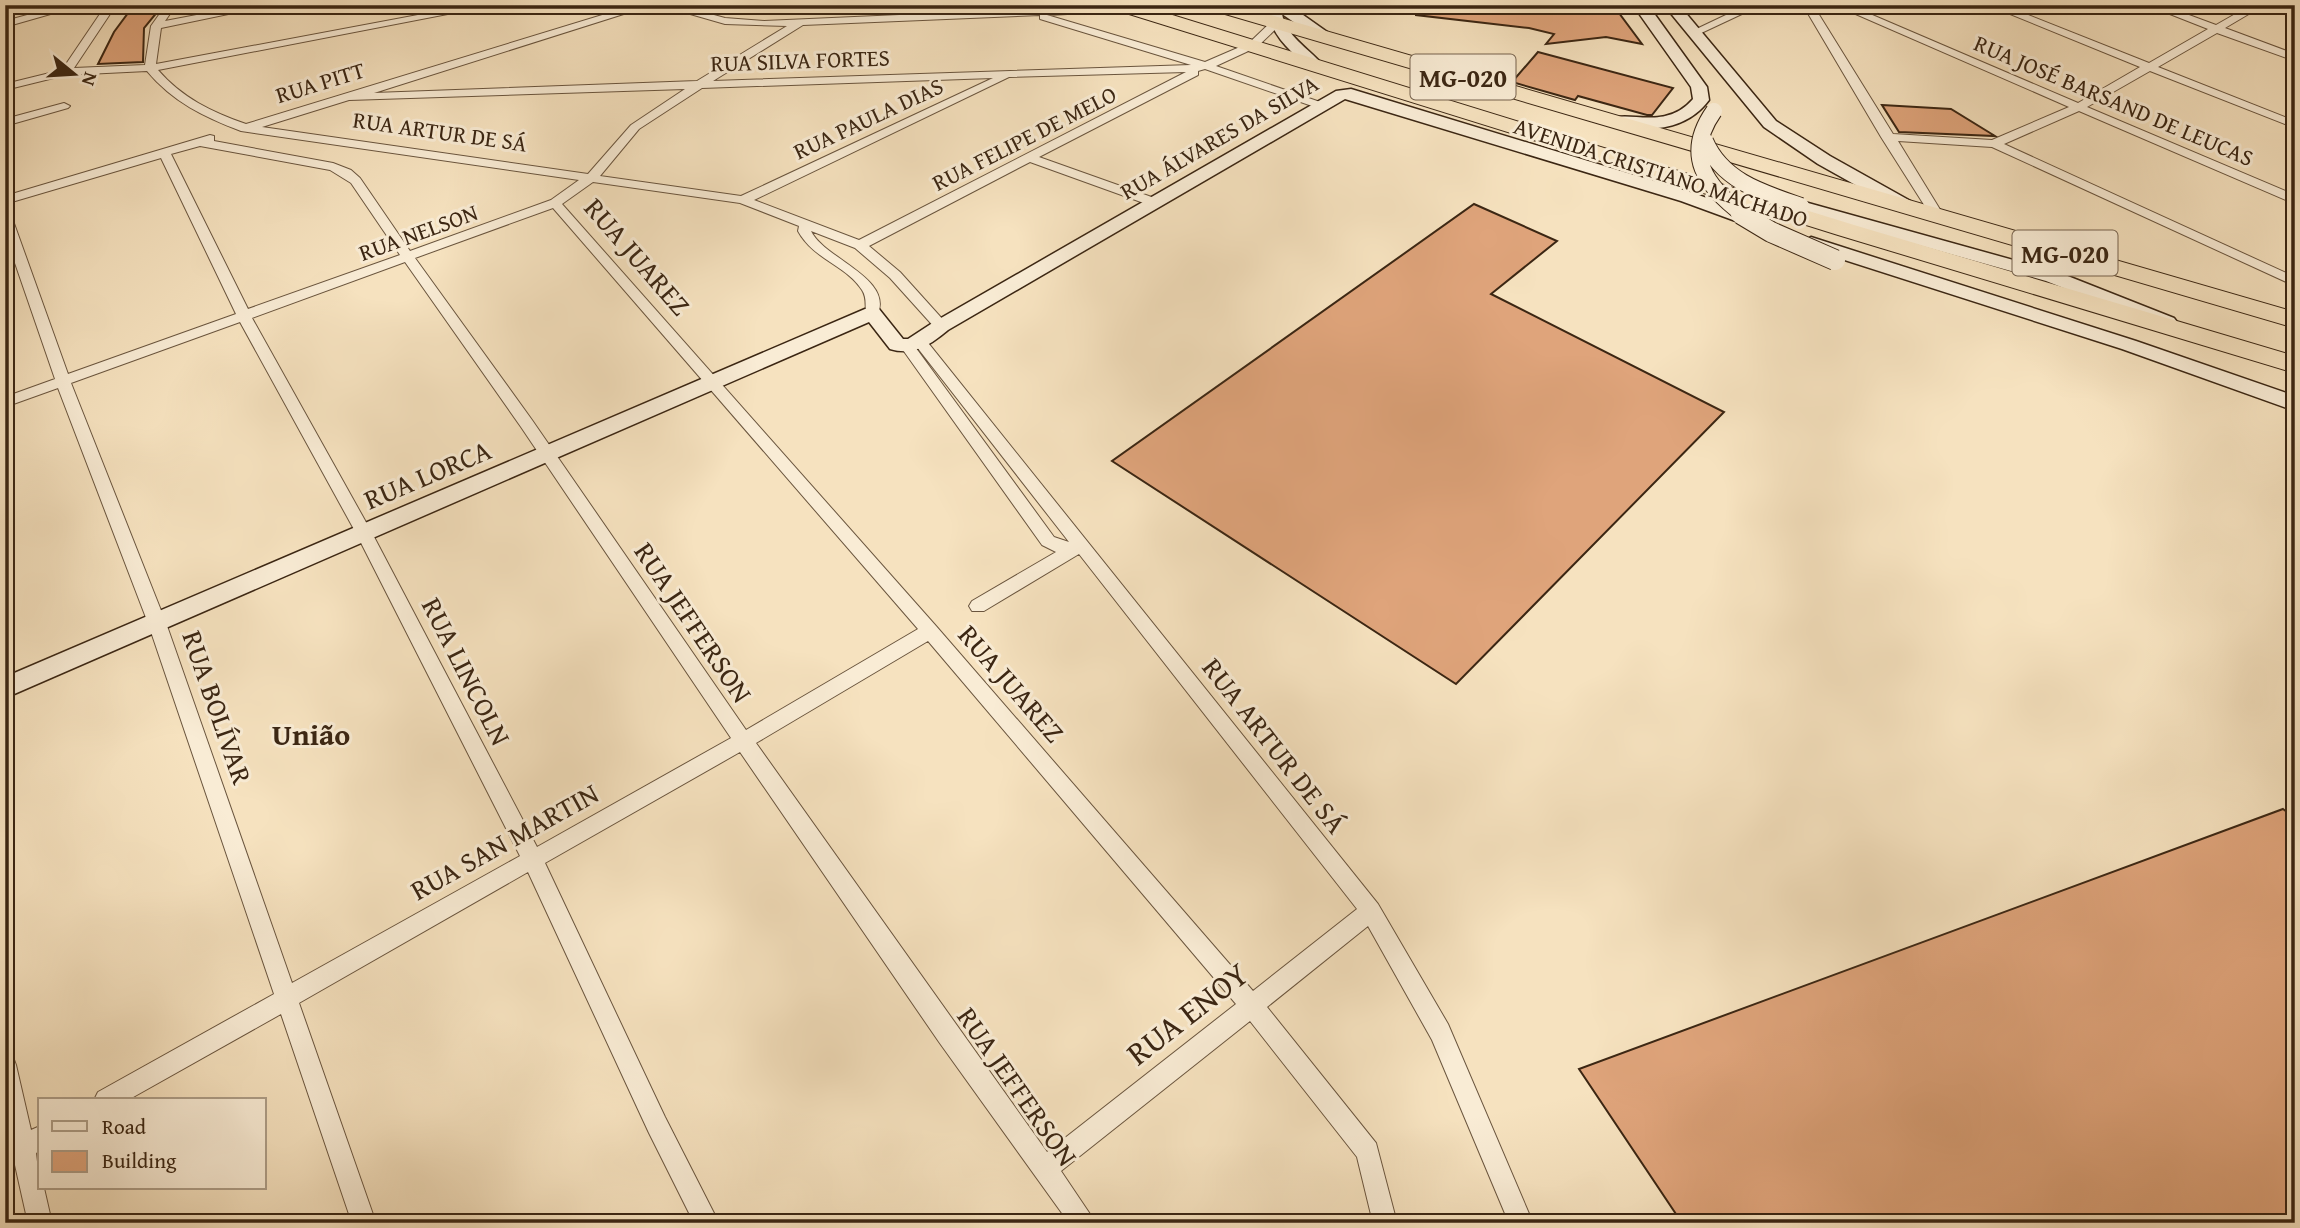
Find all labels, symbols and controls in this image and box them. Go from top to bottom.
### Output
street label: RUA JOSÉ BARSAND DE LEUCAS [1969,26,2259,174]
north arrow [38,38,108,108]
street label: RUA SILVA FORTES [710,40,890,80]
street label: RUA PITT [271,53,369,111]
road number: MG-020 [1410,54,1516,100]
street label: RUA ÁLVARES DA SILVA [1114,67,1324,207]
text: N [75,69,105,90]
street label: RUA PAULA DIAS [788,69,948,167]
street label: RUA FELIPE DE MELO [926,77,1122,199]
street label: RUA ARTUR DE SÁ [351,102,529,160]
street label: AVENIDA CRISTIANO MACHADO [1510,109,1812,235]
street label: RUA JUAREZ [575,188,701,324]
street label: RUA NELSON [354,195,482,269]
road number: MG-020 [2012,230,2118,276]
street label: RUA LORCA [357,429,497,519]
street label: RUA JEFFERSON [625,533,763,711]
street label: RUA LINCOLN [412,590,522,752]
street label: RUA JUAREZ [949,615,1075,751]
street label: RUA BOLÍVAR [173,625,264,790]
street label: RUA ARTUR DE SÁ [1193,648,1357,842]
district label: União [272,712,350,756]
street label: RUA SAN MARTIN [402,772,606,910]
street label: RUA ENOY [1116,950,1258,1076]
street label: RUA JEFFERSON [948,998,1088,1174]
legend [38,1098,266,1190]
text: Road [102,1111,147,1142]
text: Building [102,1145,177,1176]

